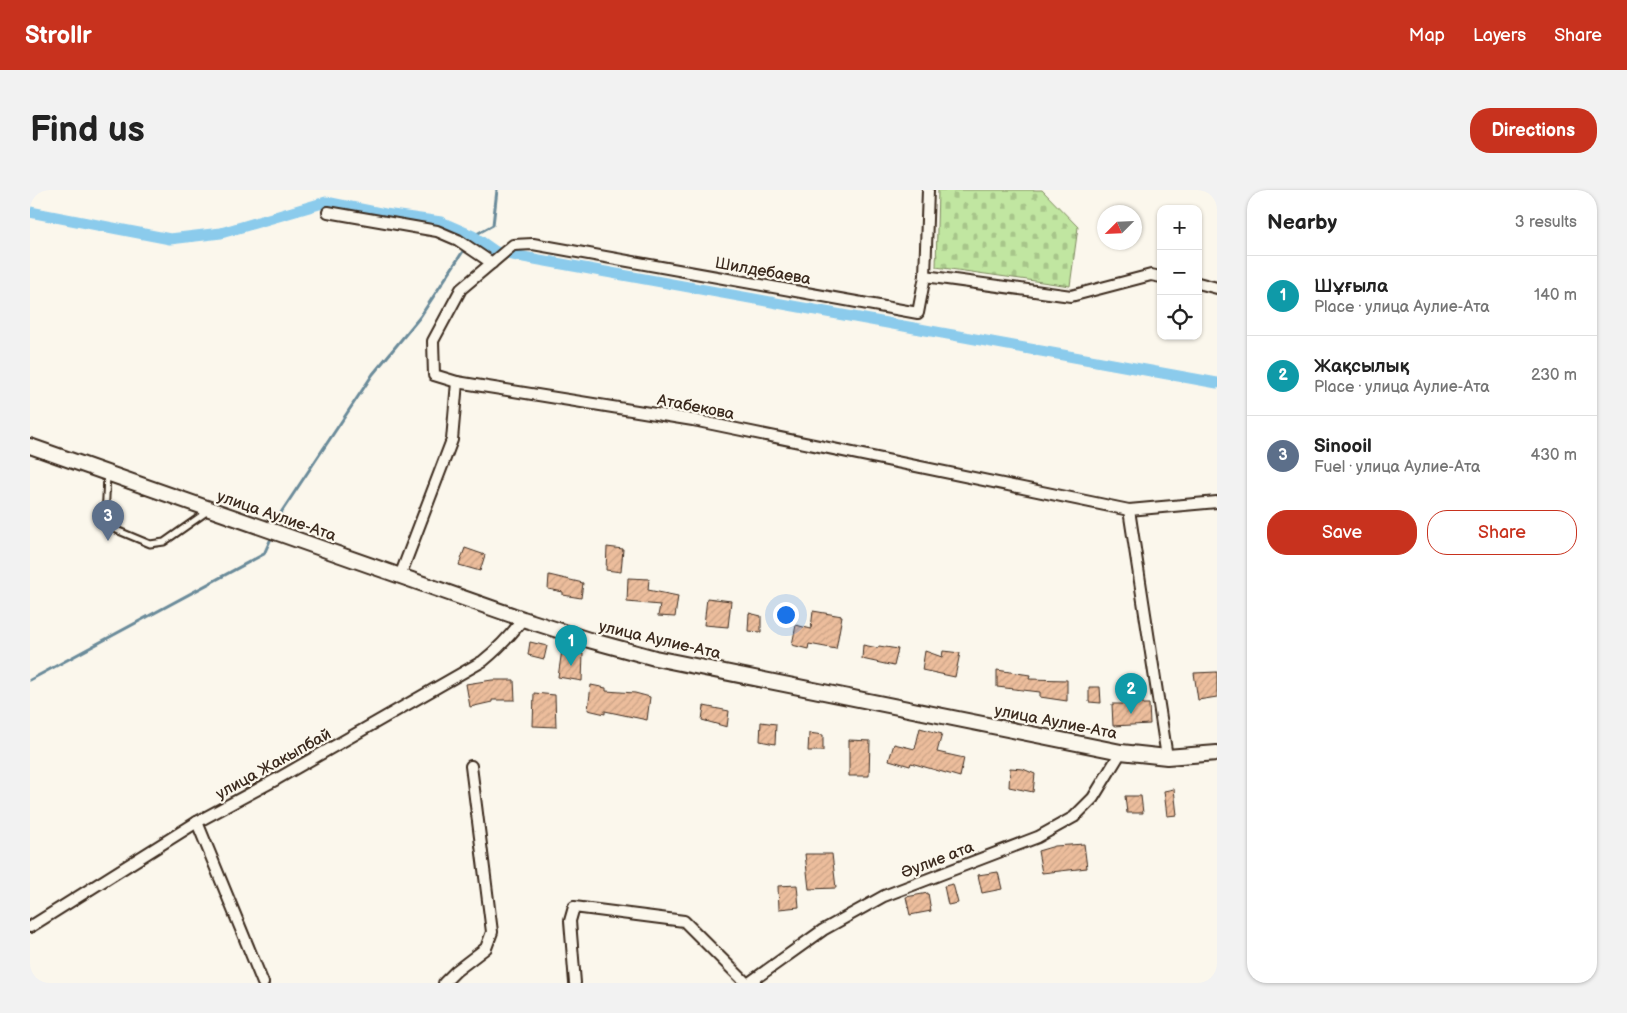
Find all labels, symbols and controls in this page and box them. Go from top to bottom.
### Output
text: Strollr [25,21,92,50]
text: Map [1409,25,1445,46]
text: Layers [1473,25,1526,46]
text: Share [1554,25,1602,46]
button: Directions [1470,108,1597,153]
text: Find us [30,109,145,152]
north arrow [1097,205,1142,250]
map controls [1157,205,1202,340]
button: + [1157,205,1202,250]
text: Nearby [1267,210,1337,235]
text: 3 results [1515,213,1577,232]
button: − [1157,250,1202,295]
street label: Шилдебаева [713,254,813,289]
text: Шұғыла [1314,275,1388,298]
text: 1 [1280,286,1286,305]
text: 140 m [1534,286,1577,305]
button: locate [1157,295,1202,340]
text: Place · улица Аулие-Ата [1314,298,1490,317]
text: Жақсылық [1314,355,1409,378]
text: 2 [1278,366,1288,385]
text: 230 m [1531,366,1577,385]
text: Place · улица Аулие-Ата [1314,378,1490,397]
street label: Атабекова [654,390,737,424]
text: Sinooil [1314,435,1372,458]
text: 3 [1278,446,1288,465]
text: 430 m [1530,446,1577,465]
text: Fuel · улица Аулие-Ата [1314,458,1481,477]
street label: улица Аулие-Ата [214,487,339,546]
pin: 3 [92,500,124,541]
button: Save [1267,510,1417,555]
button: Share [1427,510,1577,555]
your location [773,602,799,628]
street label: улица Аулие-Ата [597,617,723,664]
pin: 1 [555,625,587,666]
pin: 2 [1115,673,1147,714]
street label: улица Аулие-Ата [993,701,1119,744]
street label: улица Жакыпбай [213,725,335,804]
street label: Әулие ата [898,838,977,883]

